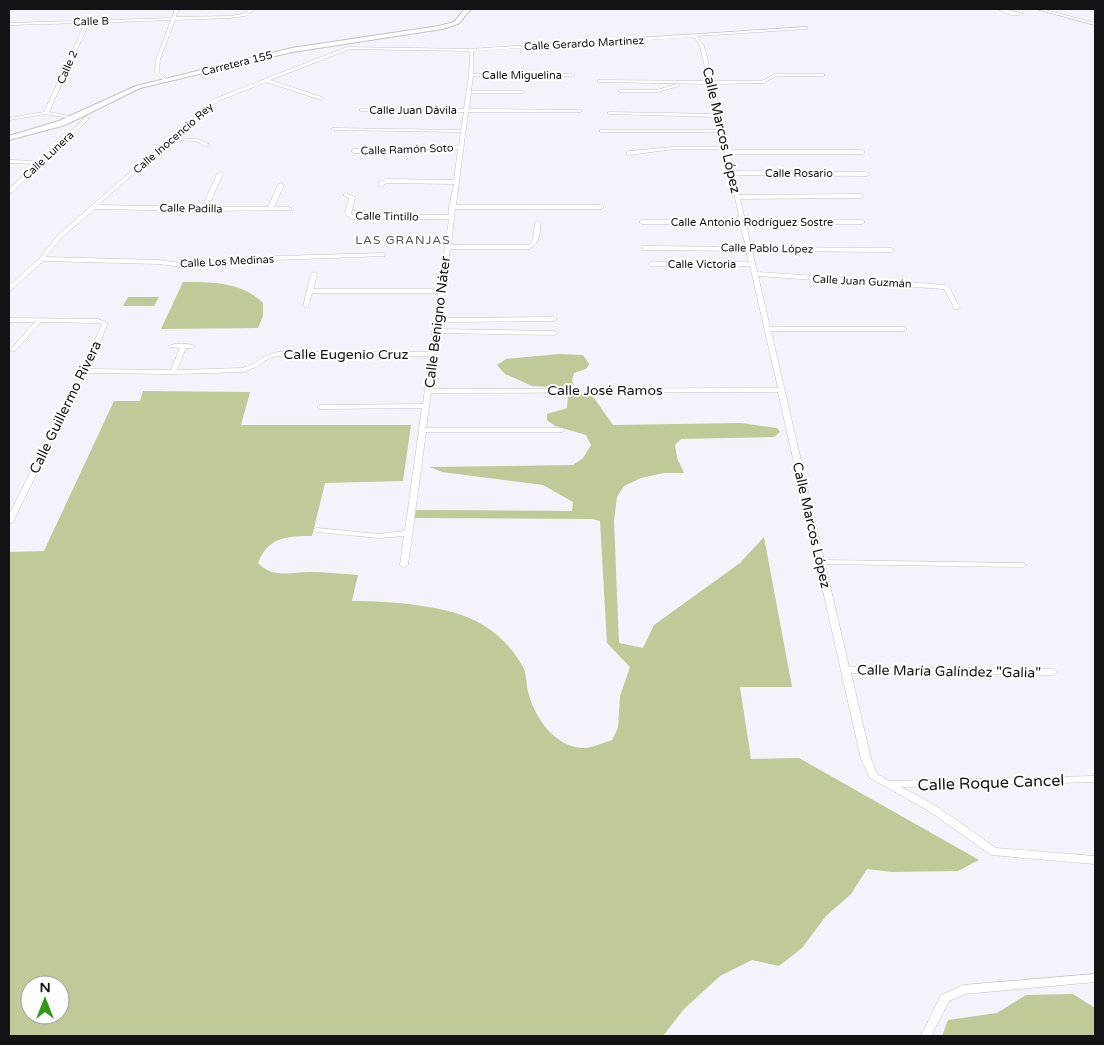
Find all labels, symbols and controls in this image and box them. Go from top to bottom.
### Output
street label: Calle B [73,14,110,29]
street label: Calle Gerardo Martínez [524,34,645,53]
street label: Calle 2 [54,48,81,86]
street label: Carretera 155 [200,48,274,79]
street label: Calle Marcos López [699,65,744,195]
street label: Calle Miguelina [482,69,562,82]
street label: Calle Inocencio Rey [131,100,216,177]
street label: Calle Juan Dávila [369,104,457,117]
street label: Calle Lunera [20,129,76,182]
street label: Calle Ramón Soto [360,141,454,158]
street label: Calle Rosario [765,167,833,180]
street label: Calle Padilla [159,201,223,216]
street label: Calle Tintillo [355,209,419,224]
street label: Calle Antonio Rodríguez Sostre [671,216,833,229]
district label: LAS GRANJAS [355,233,451,247]
street label: Calle Pablo López [721,241,814,256]
street label: Calle Los Medinas [180,253,274,270]
street label: Calle Benigno Náter [421,255,454,389]
street label: Calle Victoria [668,258,736,271]
street label: Calle Juan Guzmán [812,272,912,291]
street label: Calle Guillermo Rivera [26,338,105,477]
street label: Calle Eugenio Cruz [284,346,408,363]
street label: Calle José Ramos [547,382,663,399]
street label: Calle Marcos López [789,460,834,590]
street label: Calle María Galíndez "Galia" [857,661,1041,682]
street label: Calle Roque Cancel [917,770,1065,796]
north arrow [20,975,70,1025]
text: N [39,979,51,996]

